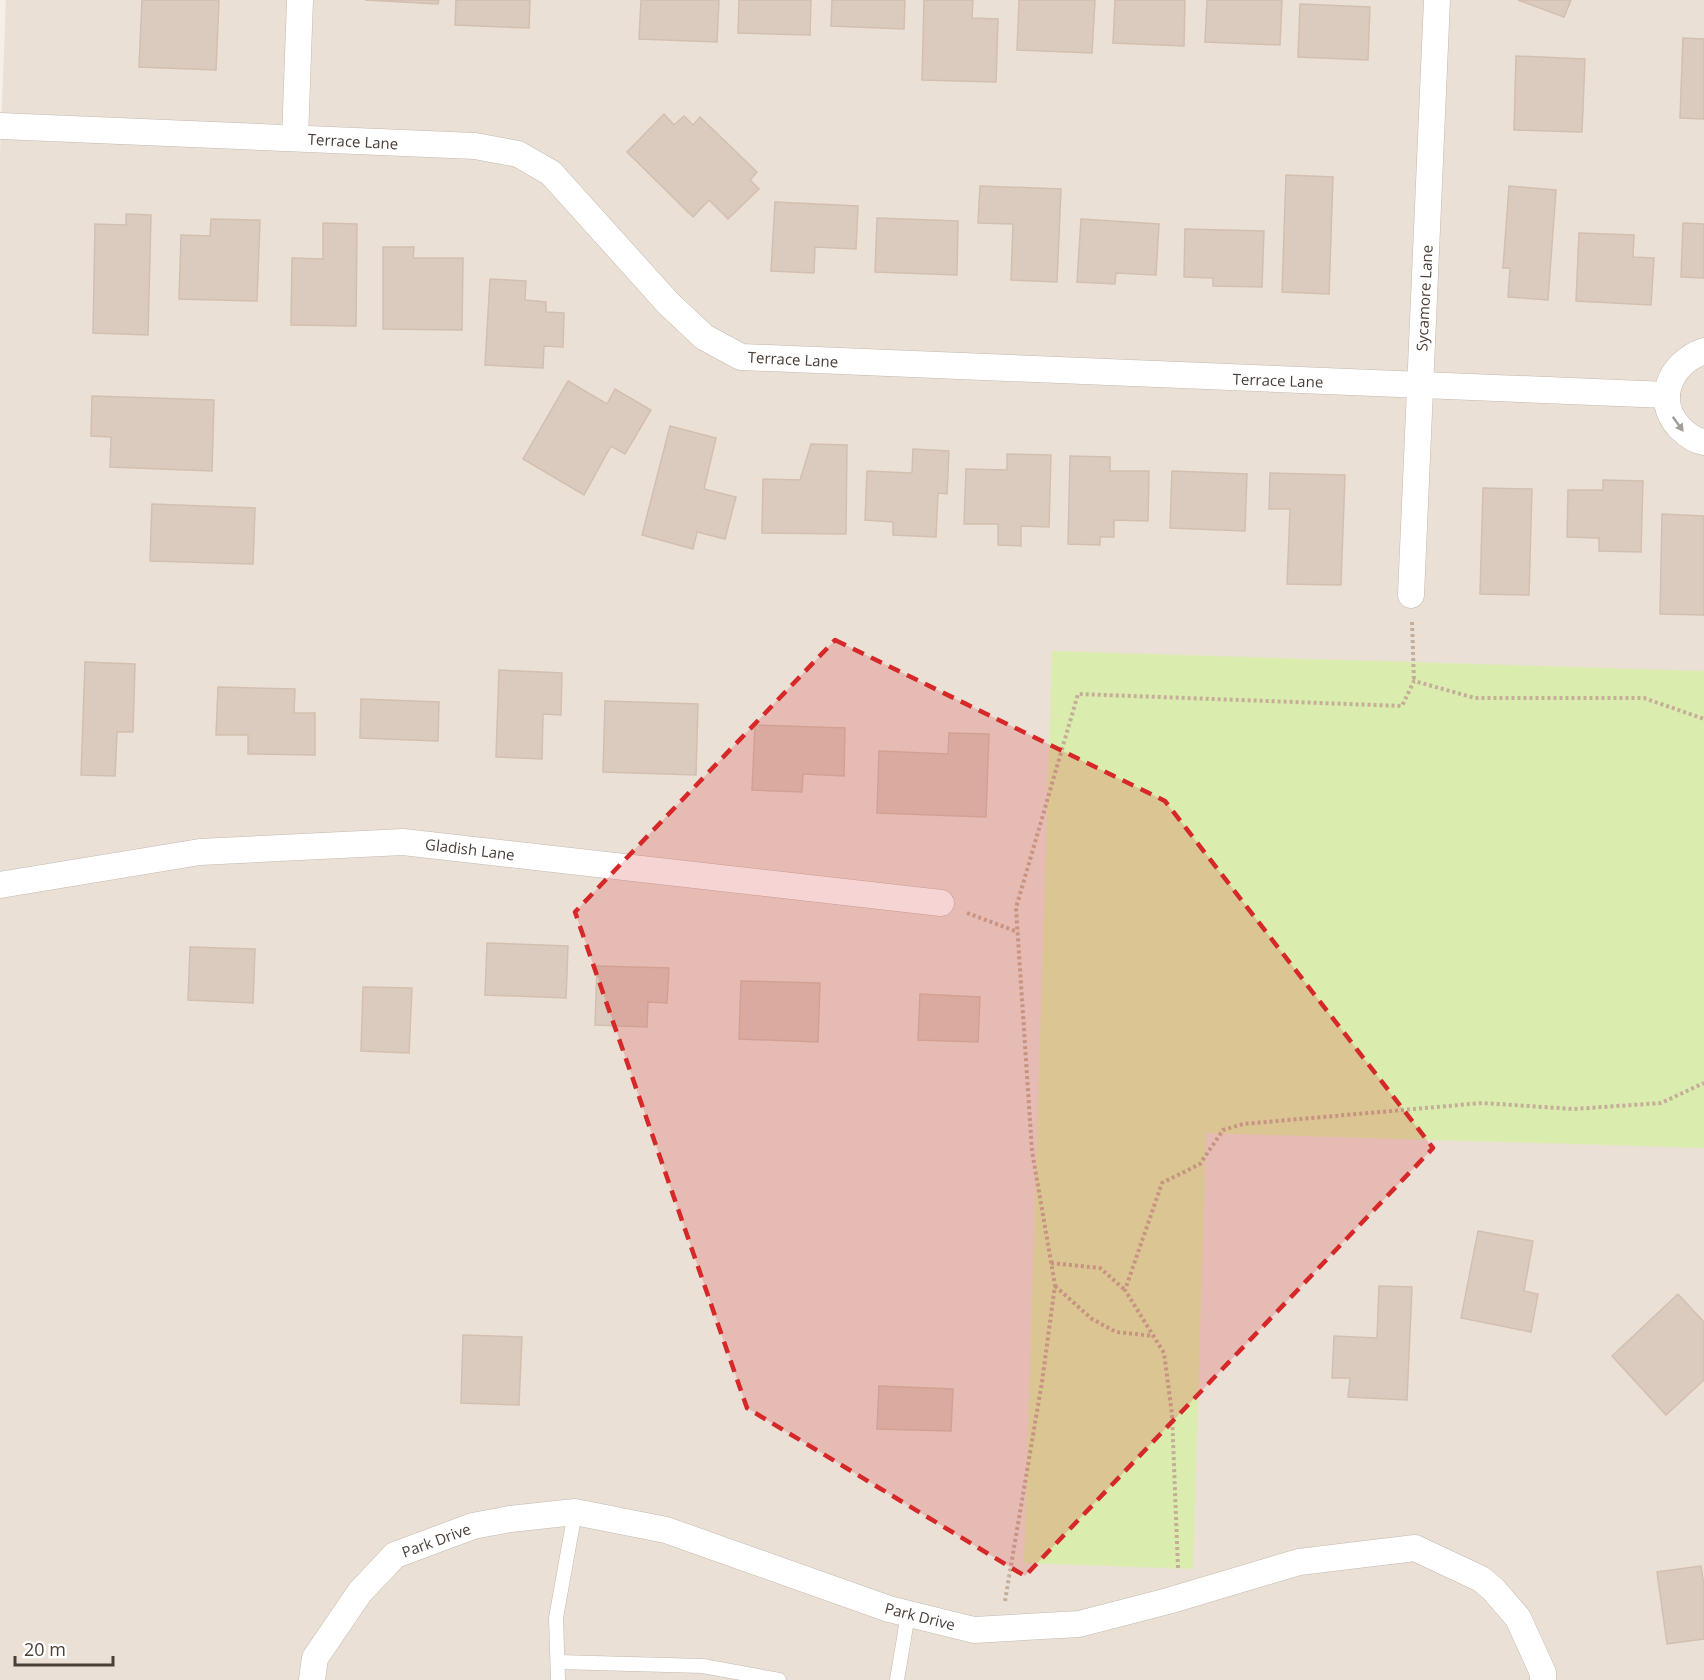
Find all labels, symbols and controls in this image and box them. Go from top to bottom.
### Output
street label: Terrace Lane [307,129,399,153]
street label: Sycamore Lane [1411,244,1437,352]
street label: Terrace Lane [747,347,839,371]
street label: Terrace Lane [1232,368,1324,392]
one-way arrow [1672,417,1684,432]
street label: Gladish Lane [424,834,516,864]
street label: Park Drive [399,1518,473,1562]
street label: Park Drive [883,1598,957,1634]
scale bar [15,1629,112,1667]
text: 20 m [24,1637,66,1661]

